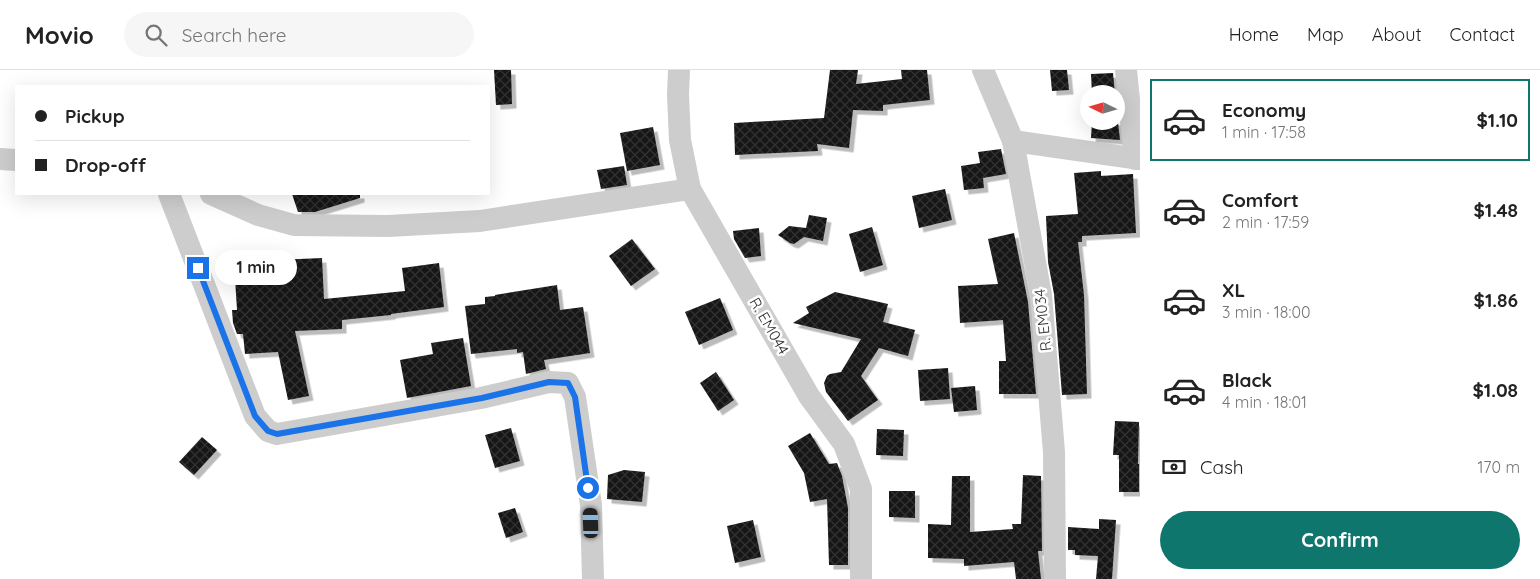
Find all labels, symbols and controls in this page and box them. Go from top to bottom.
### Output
search box [124,12,474,57]
text: Movio [25,20,94,50]
icon: search [142,21,170,49]
text: Search here [182,23,287,47]
text: Home [1229,23,1279,46]
text: Map [1307,23,1344,46]
text: About [1372,23,1422,46]
text: Contact [1450,23,1515,46]
north arrow [1080,85,1125,130]
map controls [1080,85,1125,130]
icon: car [1162,98,1207,143]
text: Economy [1222,98,1306,122]
text: Pickup [65,104,125,128]
text: $1.10 [1476,108,1518,132]
text: 1 min · 17:58 [1222,122,1306,142]
text: Drop-off [65,153,146,177]
icon: car [1162,188,1207,233]
text: Comfort [1222,188,1299,212]
text: $1.48 [1474,198,1518,222]
text: 2 min · 17:59 [1222,212,1309,232]
callout: 1 min [216,250,298,286]
route end [187,257,209,279]
text: 1 min [237,257,275,277]
icon: car [1162,278,1207,323]
text: XL [1222,278,1245,302]
street label: R. EM034 [1030,288,1055,352]
text: $1.86 [1474,288,1518,312]
street label: R. EM044 [746,294,793,358]
text: 3 min · 18:00 [1222,302,1310,322]
icon: car [1162,368,1207,413]
text: Black [1222,368,1272,392]
text: $1.08 [1472,378,1518,402]
text: 4 min · 18:01 [1222,392,1307,412]
icon: cash [1160,453,1188,481]
text: Cash [1200,455,1244,479]
text: 170 m [1477,457,1520,477]
route start [577,477,599,499]
car [582,508,599,538]
button: Confirm [1160,511,1520,569]

